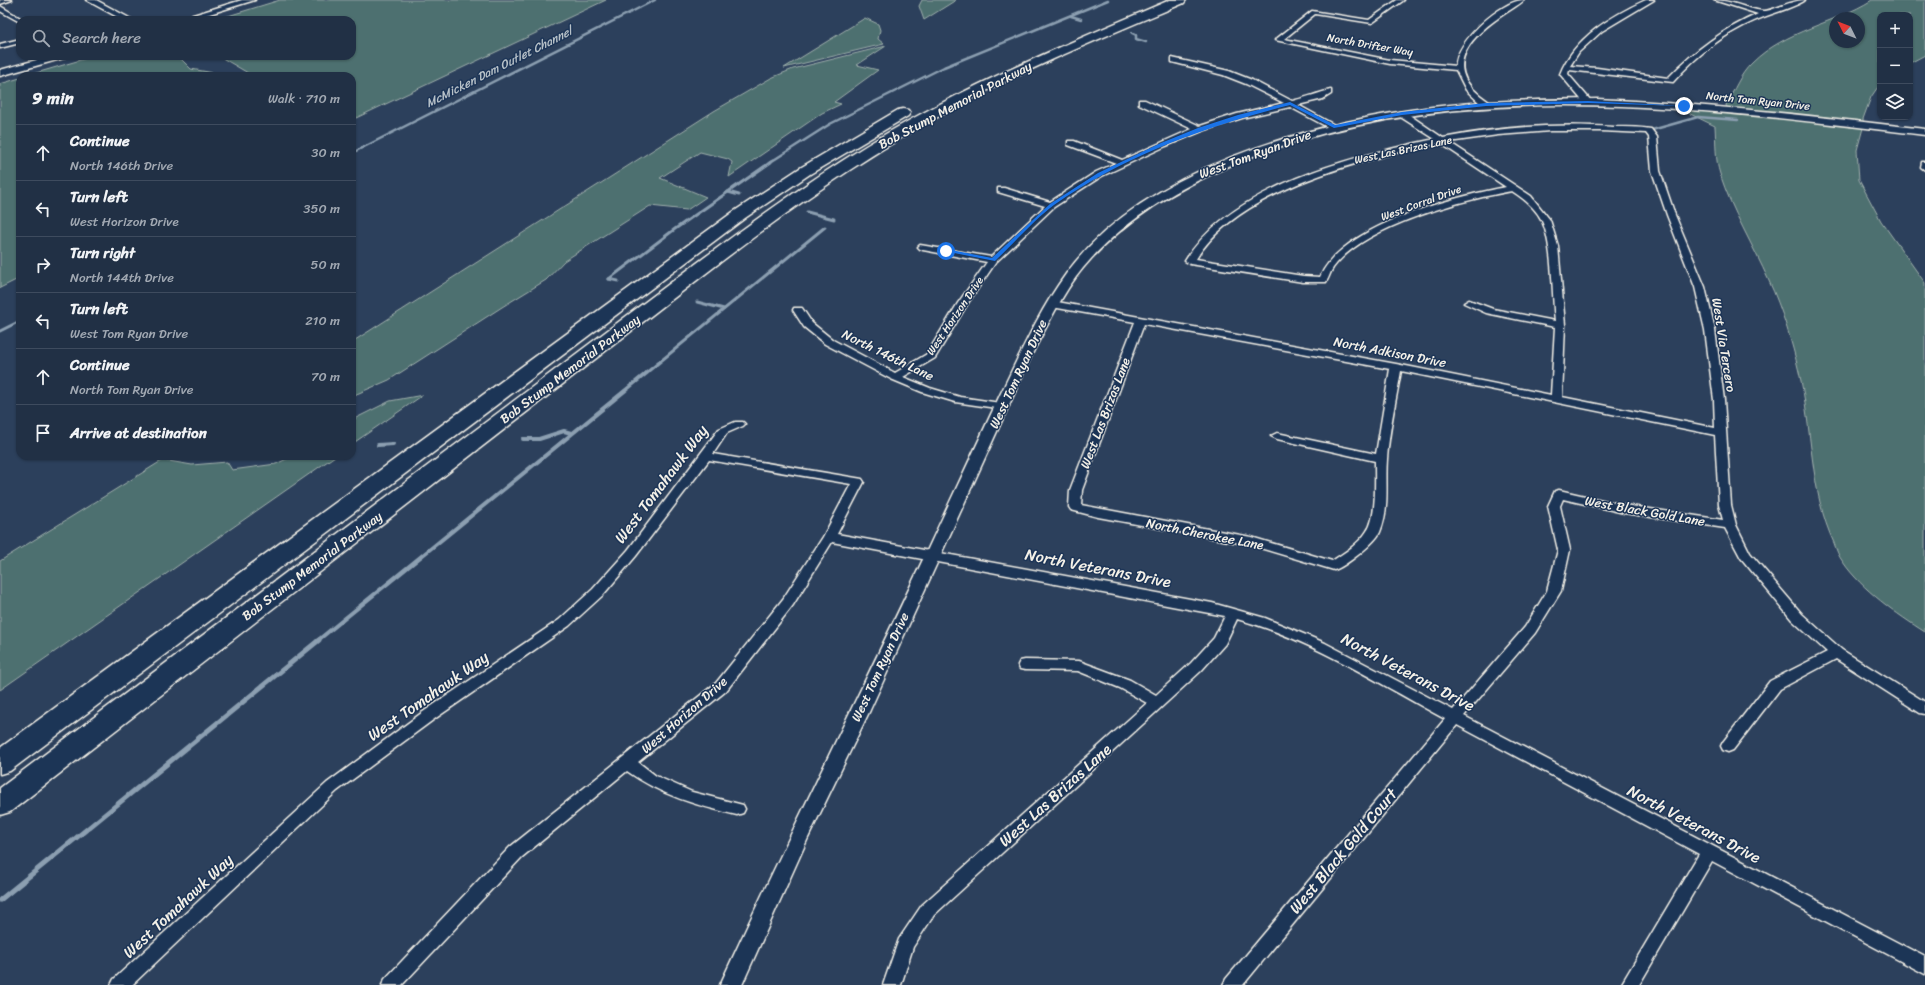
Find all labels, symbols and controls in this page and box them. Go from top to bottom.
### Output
north arrow [1829,12,1865,48]
map controls [1877,12,1913,120]
button: + [1877,12,1913,48]
search box [16,16,356,60]
water label: McMicken Dam Outlet Channel [422,19,579,114]
text: Search here [62,25,141,51]
icon: search [30,27,52,49]
street label: North Drifter Way [1325,28,1415,62]
button: − [1877,48,1913,84]
street label: Bob Stump Memorial Parkway [874,55,1036,155]
text: 9 min [32,83,74,113]
button: layers [1877,84,1913,120]
street label: North Tom Ryan Drive [1705,86,1811,116]
text: Walk · 710 m [268,87,340,110]
route end [1675,97,1693,115]
street label: West Tom Ryan Drive [1195,123,1315,185]
text: Continue [70,128,130,154]
street label: West Las Brizas Lane [1352,130,1454,170]
text: 30 m [311,141,340,164]
icon: ahead [32,142,54,164]
text: North 146th Drive [70,154,173,177]
street label: West Corral Drive [1378,179,1464,226]
text: Turn left [70,184,128,210]
text: 350 m [303,197,340,220]
icon: left [32,198,54,220]
text: West Horizon Drive [70,210,179,233]
text: Turn right [70,240,135,266]
route start [937,242,955,260]
text: 50 m [310,253,340,276]
icon: right [32,254,54,276]
text: North 144th Drive [70,266,174,289]
street label: West Horizon Drive [921,272,989,359]
text: Turn left [70,296,128,322]
street label: West Via Tercero [1705,296,1743,394]
street label: Bob Stump Memorial Parkway [495,308,645,430]
text: 210 m [305,309,340,332]
icon: left [32,310,54,332]
street label: West Tom Ryan Drive [983,315,1054,432]
text: West Tom Ryan Drive [70,322,188,345]
street label: North 146th Lane [838,323,938,387]
street label: North Adkison Drive [1332,330,1449,374]
text: Continue [70,352,130,378]
street label: West Las Brizas Lane [1073,354,1137,472]
text: 70 m [311,365,340,388]
icon: ahead [32,366,54,388]
text: North Tom Ryan Drive [70,378,193,401]
street label: West Tomahawk Way [606,417,716,550]
text: Arrive at destination [70,420,207,446]
icon: arrive [32,422,54,444]
street label: West Black Gold Lane [1583,489,1707,533]
street label: Bob Stump Memorial Parkway [237,505,387,627]
street label: North Cherokee Lane [1144,511,1266,557]
street label: North Veterans Drive [1022,540,1174,596]
street label: West Tom Ryan Drive [845,608,916,725]
street label: North Veterans Drive [1336,624,1481,720]
street label: West Tomahawk Way [361,643,496,749]
street label: West Horizon Drive [635,671,733,759]
street label: West Las Brizas Lane [992,736,1119,854]
street label: North Veterans Drive [1622,776,1767,872]
street label: West Black Gold Court [1281,781,1405,921]
street label: West Tomahawk Way [116,846,241,966]

